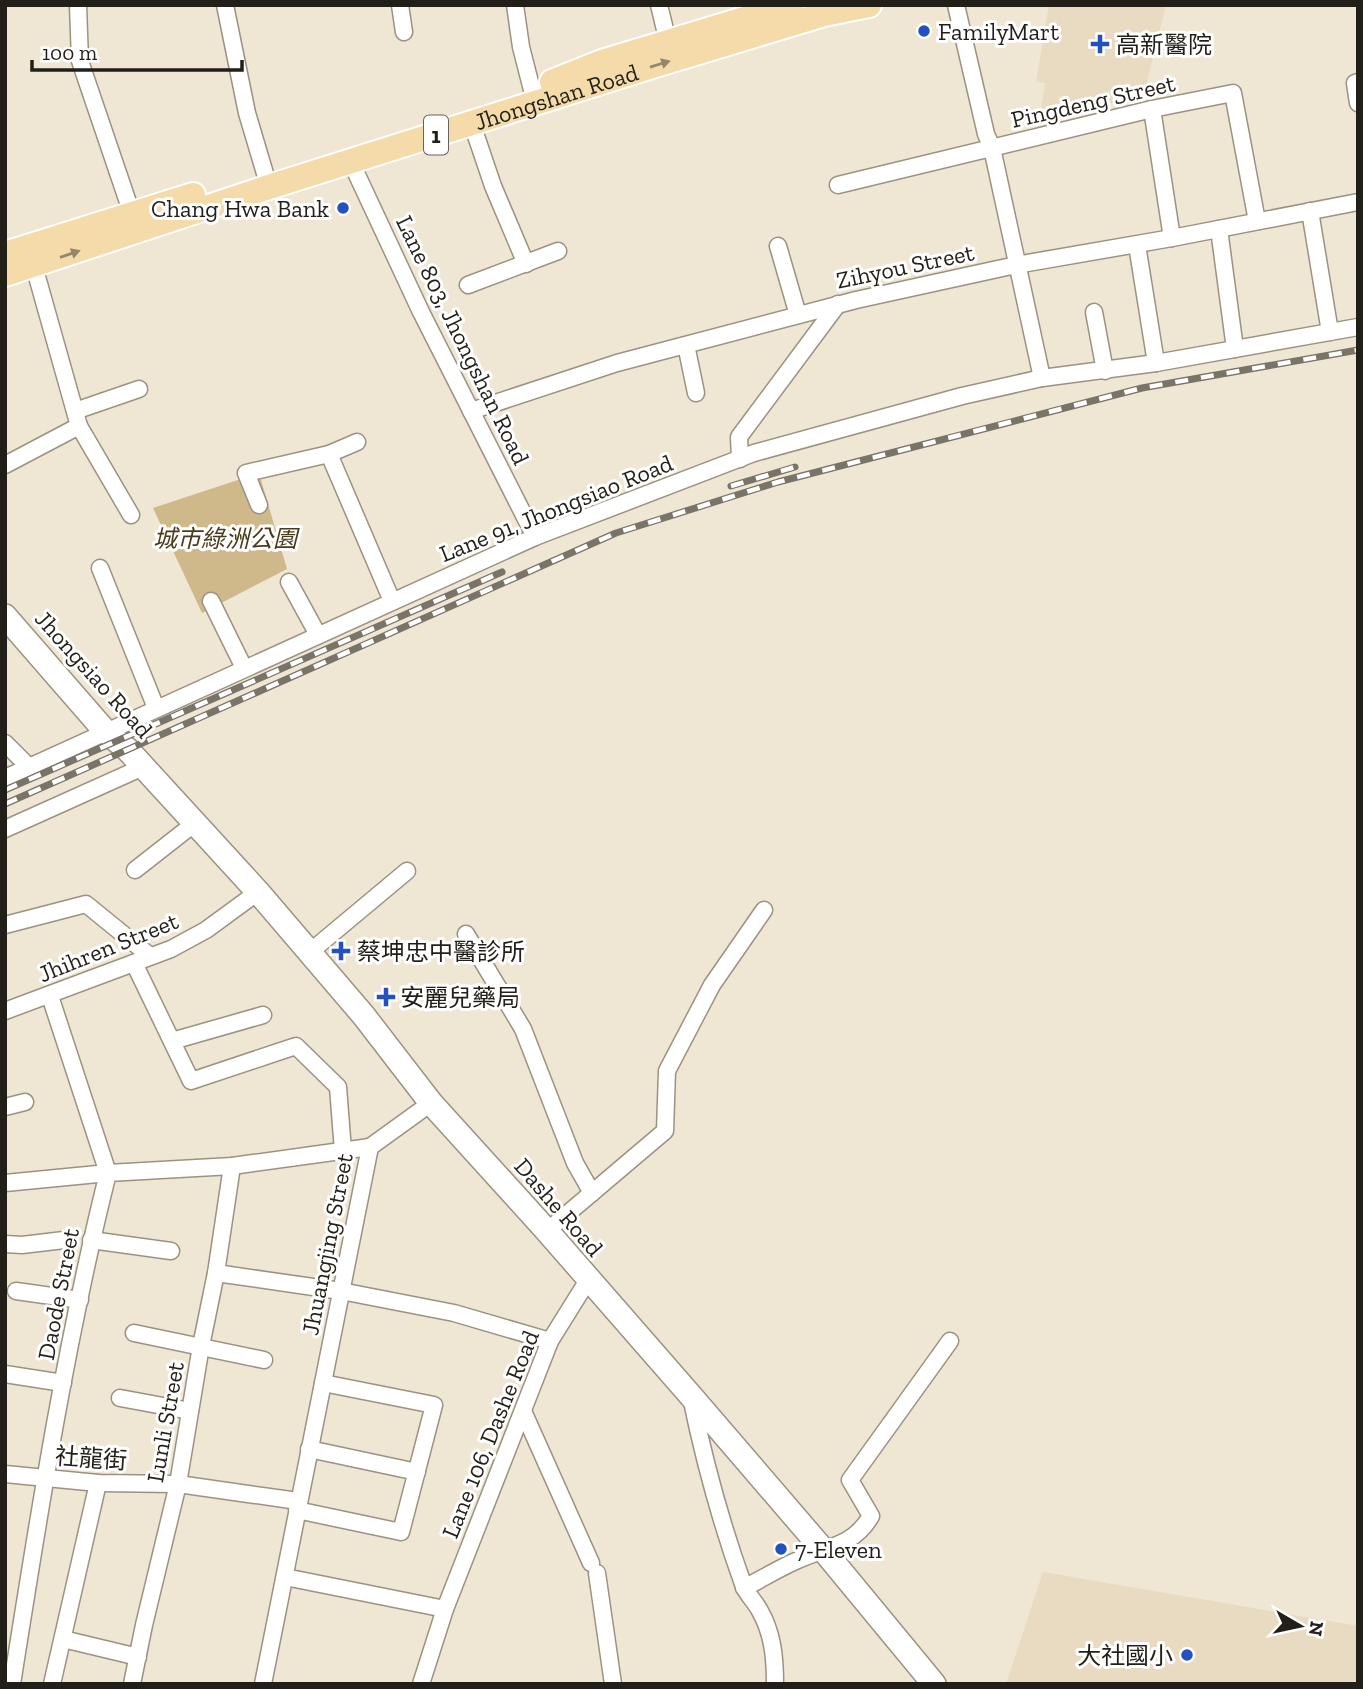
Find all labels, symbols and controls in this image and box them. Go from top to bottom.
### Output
place label: FamilyMart [938,17,1059,46]
marker: FamilyMart [916,23,932,39]
scale bar [32,28,242,72]
place label: 高新醫院 [1116,30,1212,59]
marker: 高新醫院 [1090,34,1110,54]
text: 100 m [42,40,97,65]
street label: Jhongshan Road [471,57,642,136]
one-way arrow [650,58,671,68]
street label: Pingdeng Street [1008,68,1178,134]
road number: 1 [424,116,448,154]
place label: Chang Hwa Bank [151,194,330,223]
marker: Chang Hwa Bank [335,200,351,216]
street label: Lane 803, Jhongshan Road [390,211,536,469]
street label: Zihyou Street [834,237,977,295]
one-way arrow [60,248,81,258]
street label: Lane 91, Jhongsiao Road [435,448,677,568]
park label: 城市綠洲公園 [153,524,300,553]
street label: Jhongsiao Road [29,604,159,744]
street label: Jhihren Street [34,906,182,988]
place label: 蔡坤忠中醫診所 [357,937,525,966]
marker: 蔡坤忠中醫診所 [331,941,351,961]
place label: 安麗兒藥局 [400,983,520,1012]
marker: 安麗兒藥局 [378,989,394,1005]
street label: Jhuangjing Street [295,1150,359,1337]
street label: Dashe Road [508,1152,610,1262]
street label: Daode Street [31,1225,85,1362]
street label: Lane 106, Dashe Road [435,1326,545,1542]
street label: Lunli Street [140,1359,190,1485]
street label: 社龍街 [54,1441,128,1475]
place label: 7-Eleven [795,1535,882,1564]
marker: 7-Eleven [773,1541,789,1557]
north arrow [1265,1591,1335,1661]
text: N [1304,1620,1329,1638]
place label: 大社國小 [1077,1641,1173,1670]
marker: 大社國小 [1179,1647,1195,1663]

